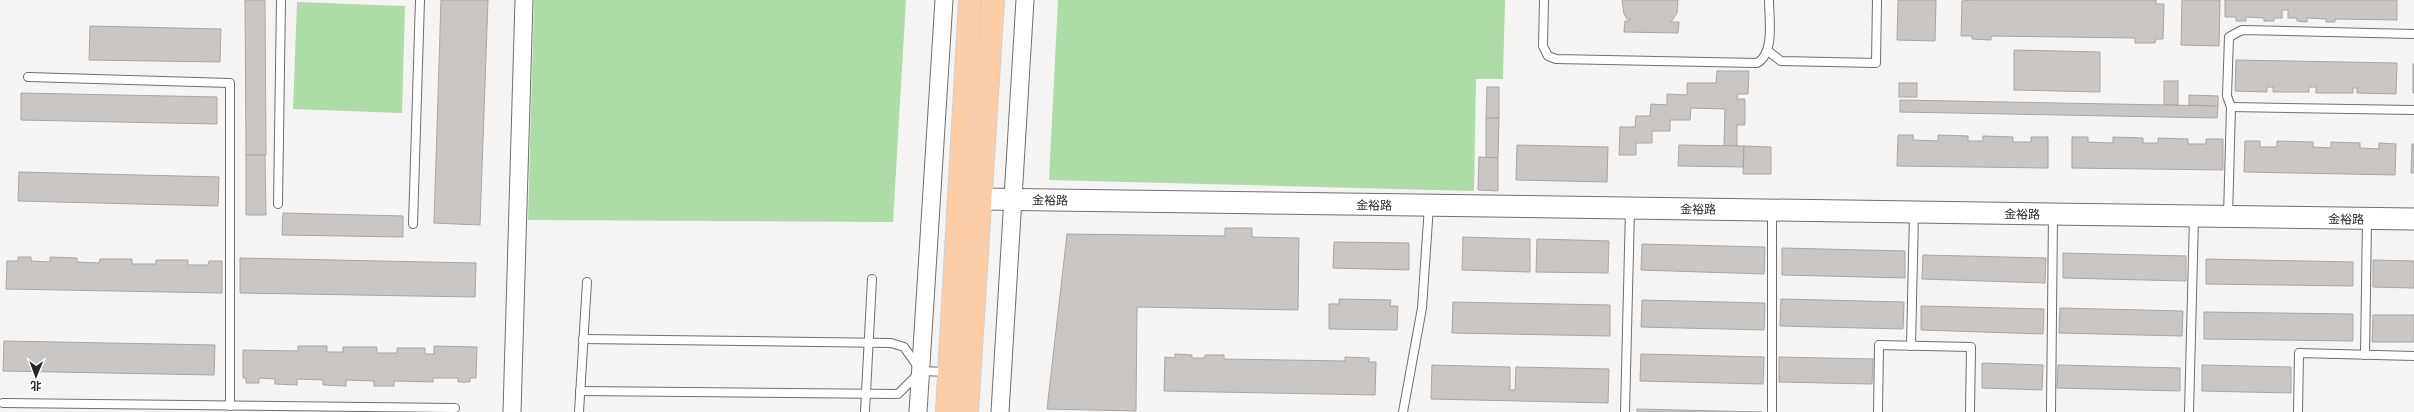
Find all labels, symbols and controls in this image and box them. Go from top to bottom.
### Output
street label: 金裕路 [1032,192,1068,208]
street label: 金裕路 [1356,197,1392,213]
street label: 金裕路 [1680,201,1716,217]
street label: 金裕路 [2004,206,2040,222]
street label: 金裕路 [2328,211,2364,227]
north arrow [16,356,56,396]
text: 北 [30,379,41,393]

